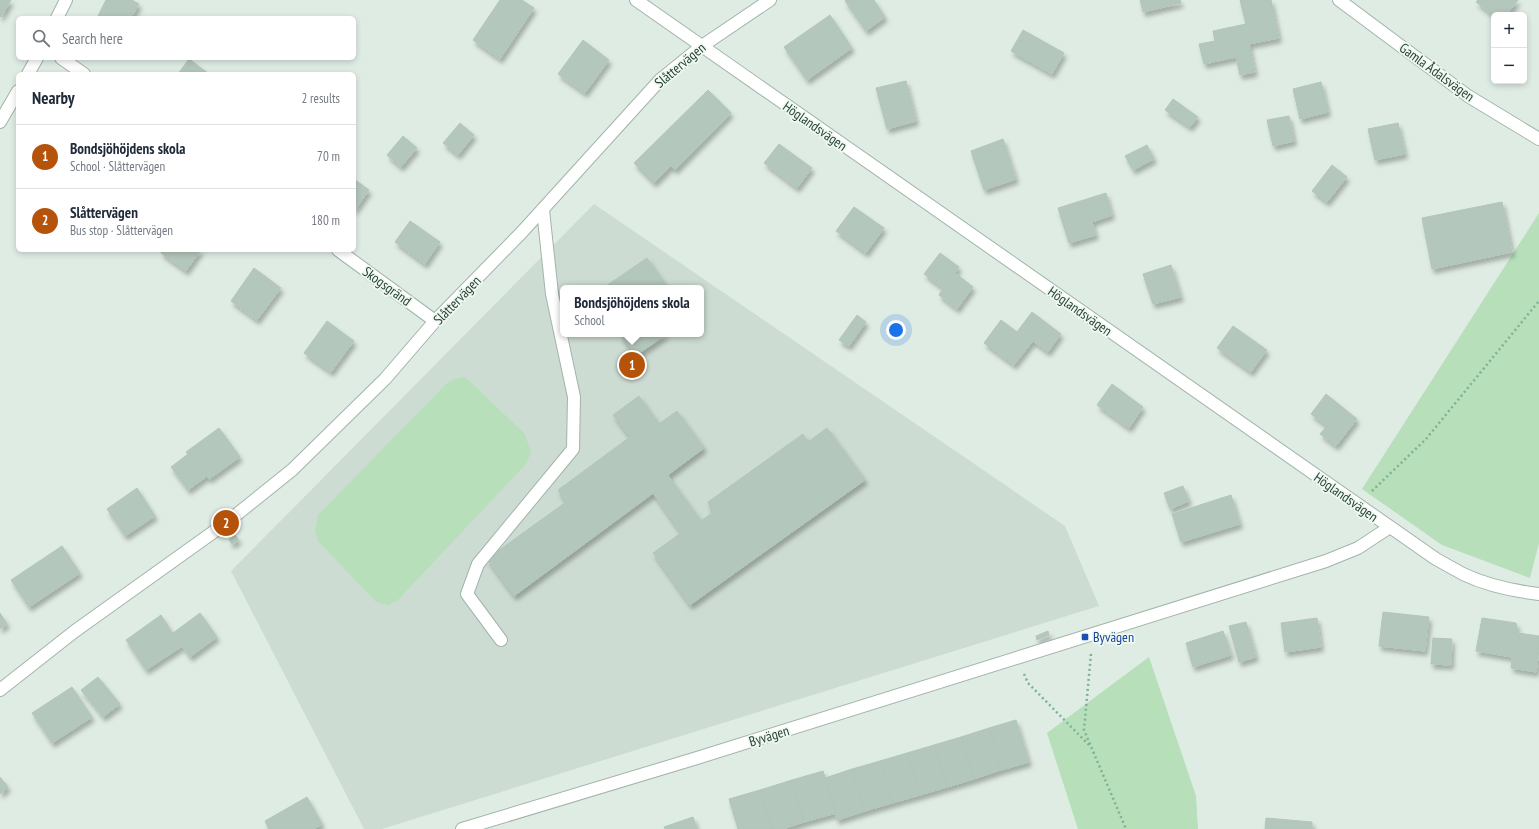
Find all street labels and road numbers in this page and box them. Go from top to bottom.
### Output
street label: Slåttervägen [651,38,709,92]
street label: Gamla Ådalsvägen [1396,39,1478,105]
street label: Höglandsvägen [779,97,851,155]
street label: Skogsgränd [359,262,415,310]
street label: Slåttervägen [429,272,485,328]
street label: Höglandsvägen [1044,282,1116,340]
street label: Höglandsvägen [1310,468,1382,526]
street label: Byvägen [747,721,791,751]

